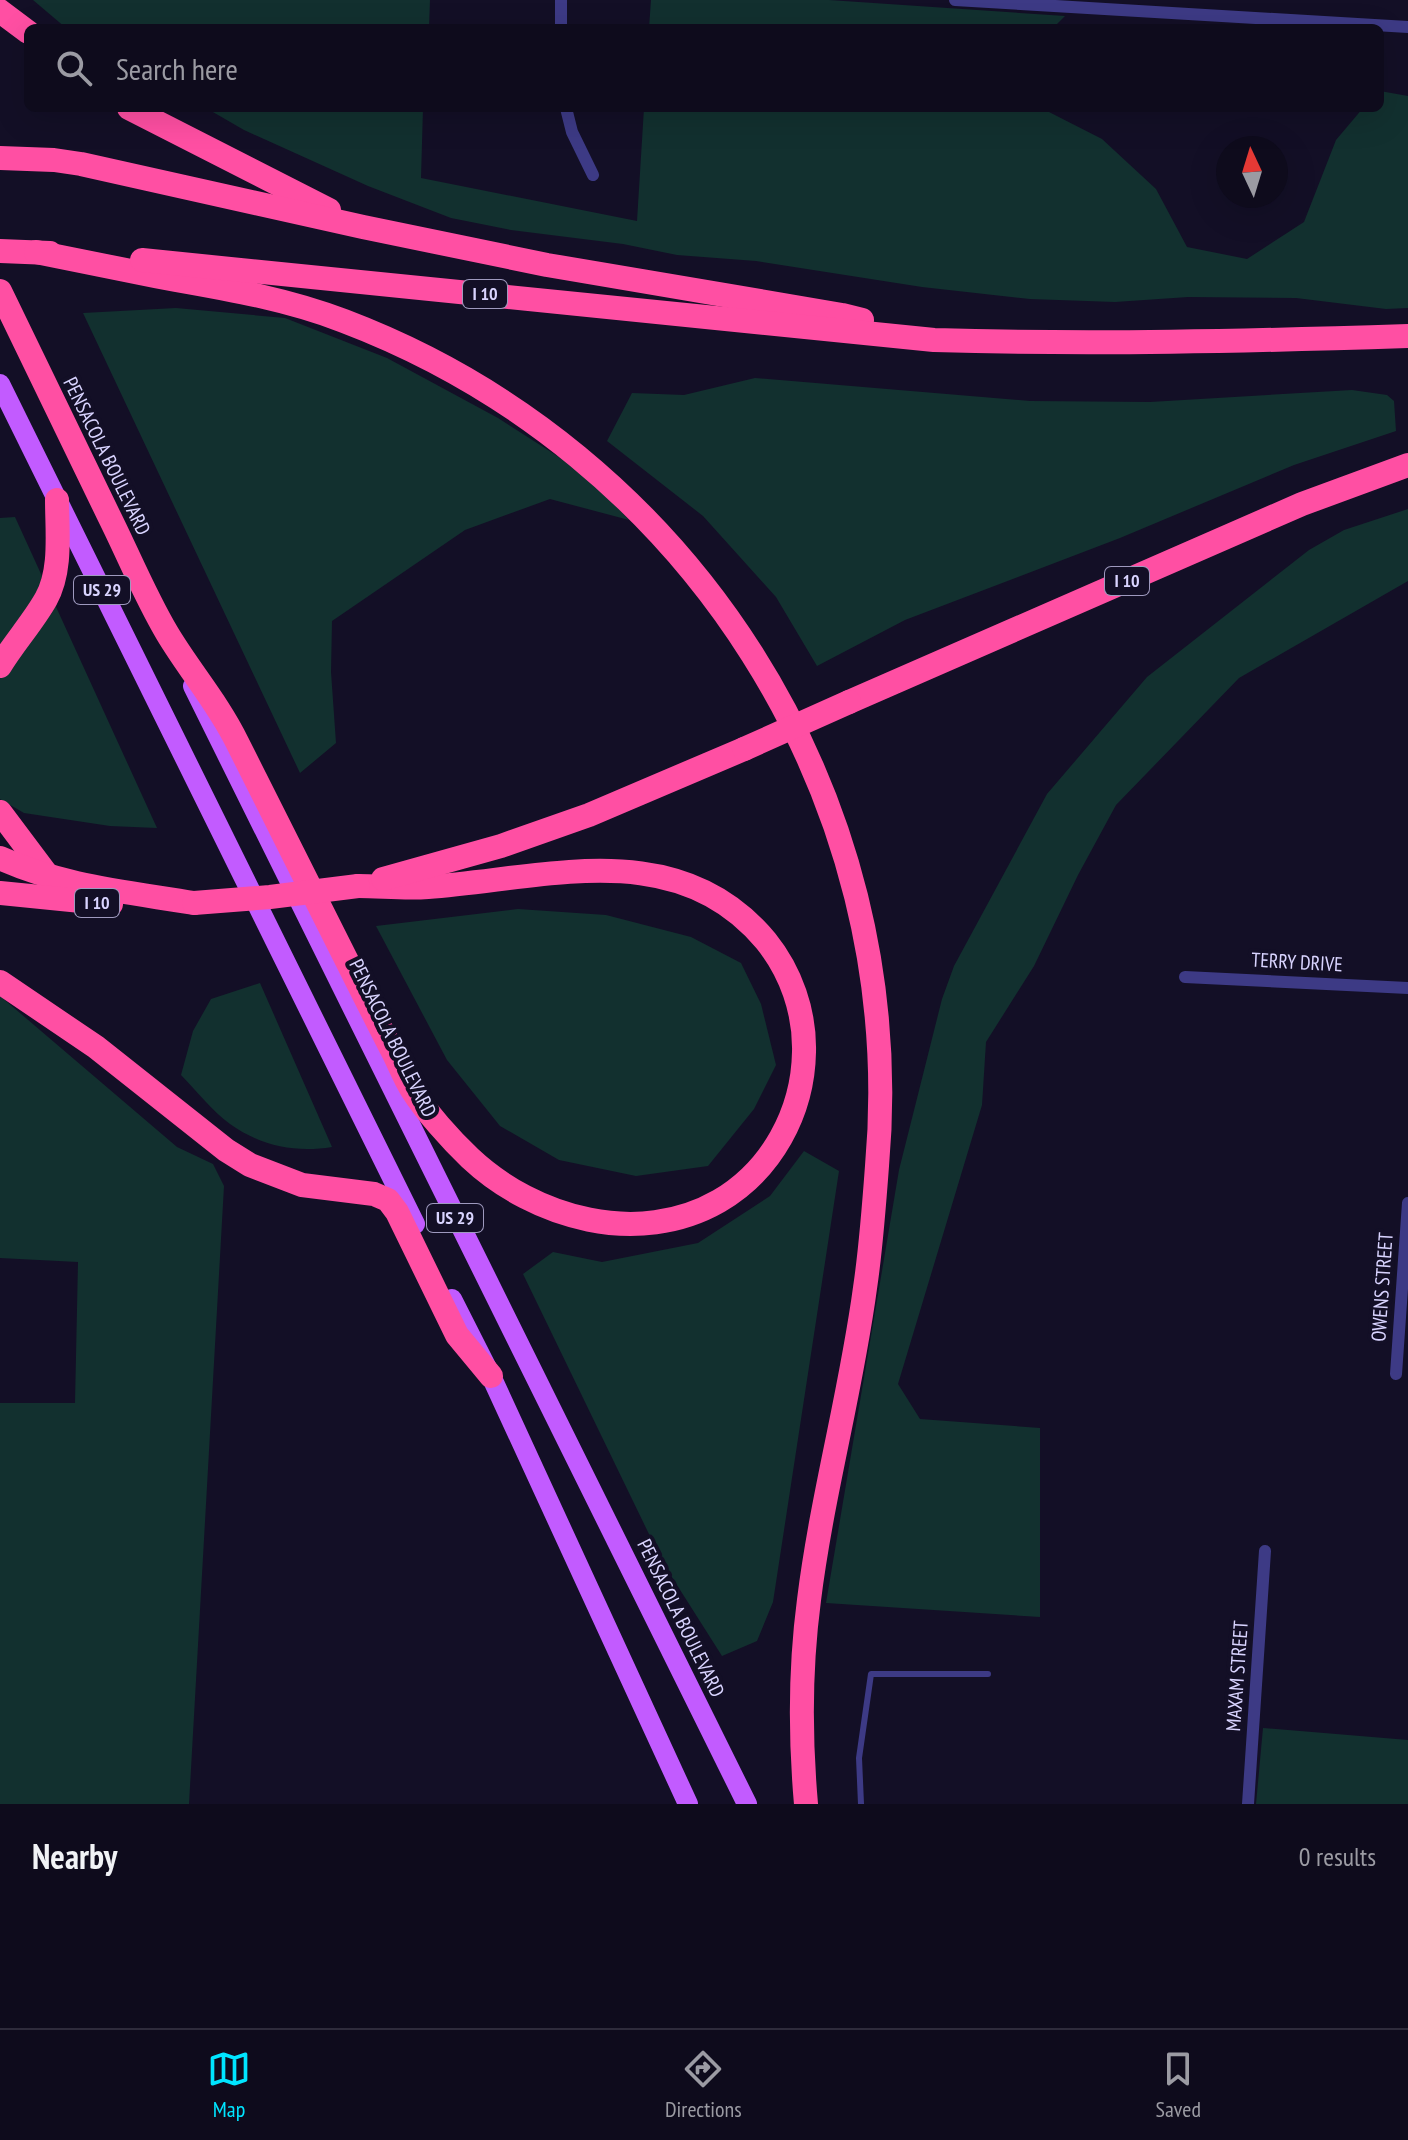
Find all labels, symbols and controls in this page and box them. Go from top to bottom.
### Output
search box [24,24,1384,112]
icon: search [52,46,96,90]
text: Search here [116,49,238,88]
north arrow [1216,136,1288,208]
road number: I 10 [463,280,507,308]
street label: PENSACOLA BOULEVARD [57,373,157,539]
road number: I 10 [1105,567,1149,595]
road number: US 29 [74,576,130,604]
road number: I 10 [75,889,119,917]
street label: TERRY DRIVE [1251,947,1343,977]
street label: PENSACOLA BOULEVARD [343,955,443,1121]
road number: US 29 [427,1204,483,1232]
street label: OWENS STREET [1365,1231,1399,1342]
street label: PENSACOLA BOULEVARD [631,1535,731,1701]
street label: MAXAM STREET [1220,1620,1254,1732]
text: Nearby [32,1834,117,1878]
text: 0 results [1299,1840,1376,1873]
tab: Map [207,2047,251,2123]
tab: Directions [665,2047,742,2123]
tab: Saved [1156,2047,1201,2123]

